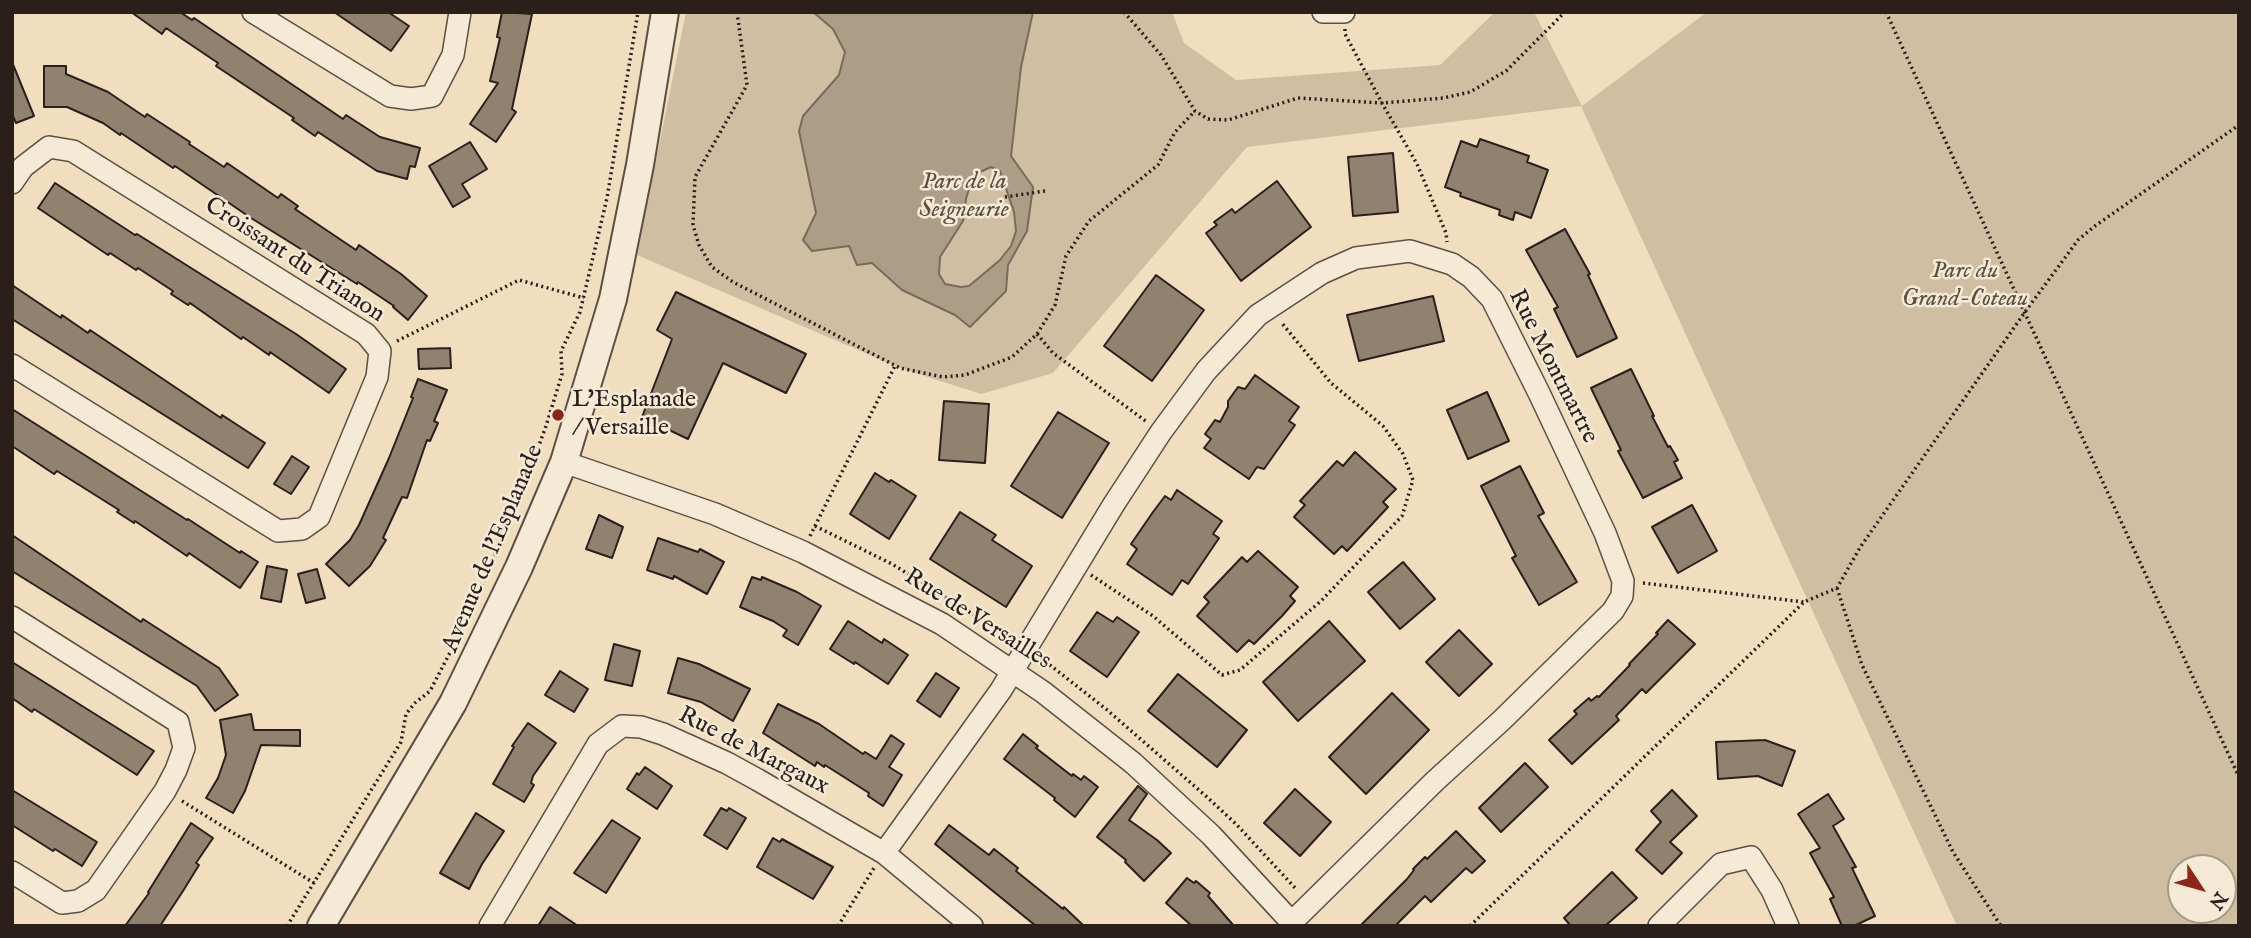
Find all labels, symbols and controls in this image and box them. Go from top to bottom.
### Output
park label: Parc de la Seigneurie [919,169,1009,225]
street label: Croissant du Trianon [199,192,389,330]
park label: Parc du Grand-Coteau [1902,258,2028,314]
street label: Rue Montmartre [1501,285,1603,449]
place label: L'Esplanade / Versaille [572,387,696,443]
marker: L'Esplanade / Versaille [550,407,566,423]
street label: Avenue de l'Esplanade [437,441,551,657]
street label: Rue de Versailles [898,563,1056,677]
street label: Rue de Margaux [673,702,833,802]
north arrow [2167,854,2237,924]
text: N [2203,886,2232,914]

